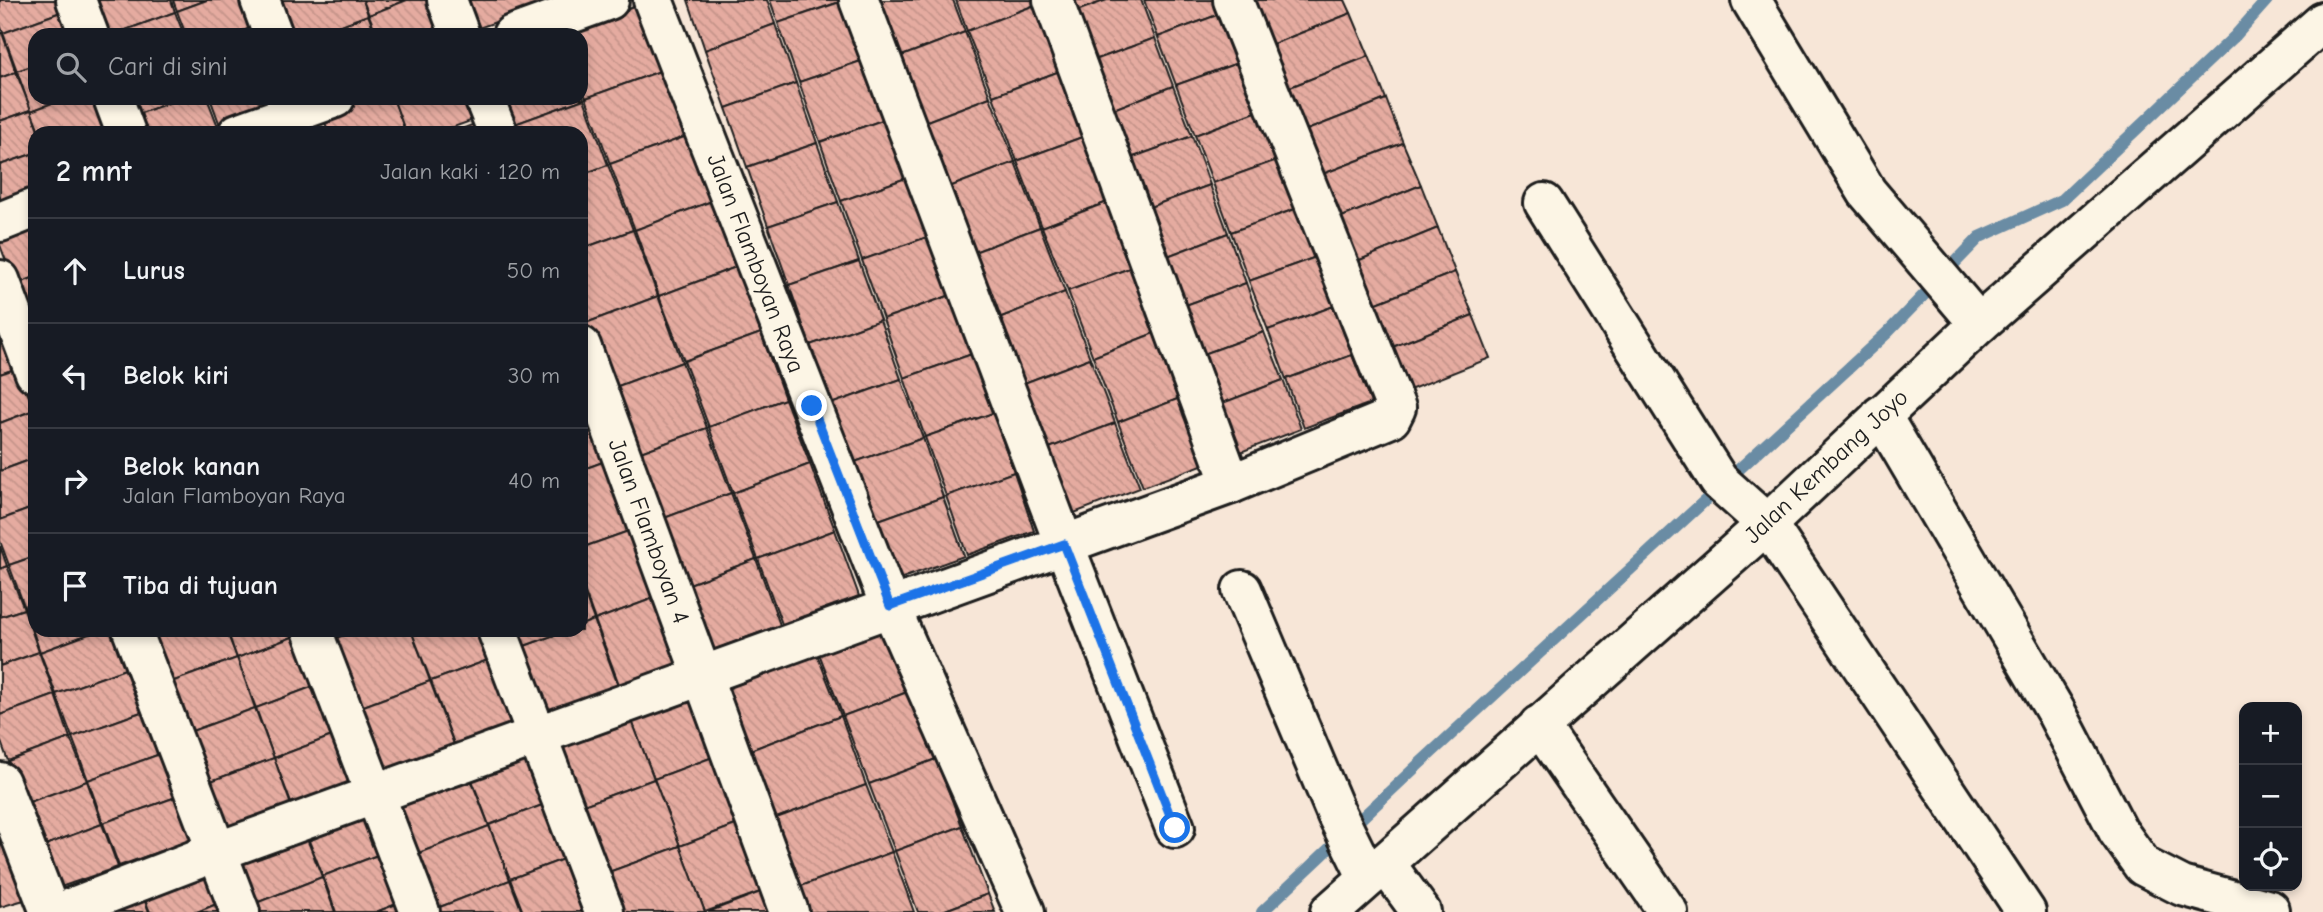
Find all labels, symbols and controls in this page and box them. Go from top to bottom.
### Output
search box [28,28,588,105]
icon: search [52,48,90,86]
text: Cari di sini [108,52,228,82]
street label: Jalan Flamboyan Raya [701,150,811,376]
text: 2 mnt [56,154,132,189]
text: Jalan kaki · 120 m [380,158,560,185]
icon: ahead [56,252,94,290]
text: Lurus [123,256,185,286]
text: 50 m [507,257,560,284]
icon: left [56,357,94,395]
text: Belok kiri [123,361,229,391]
text: 30 m [508,362,560,389]
street label: Jalan Kembang Joyo [1738,383,1914,549]
route end [796,390,827,421]
street label: Jalan Flamboyan 4 [603,435,695,627]
text: Belok kanan [123,452,260,482]
icon: right [56,462,94,500]
text: 40 m [508,467,560,494]
text: Jalan Flamboyan Raya [123,482,346,509]
icon: arrive [56,567,94,605]
text: Tiba di tujuan [123,571,278,601]
map controls [2239,702,2302,891]
button: + [2239,702,2302,765]
button: − [2239,765,2302,828]
route start [1159,812,1190,843]
button: locate [2239,828,2302,891]

